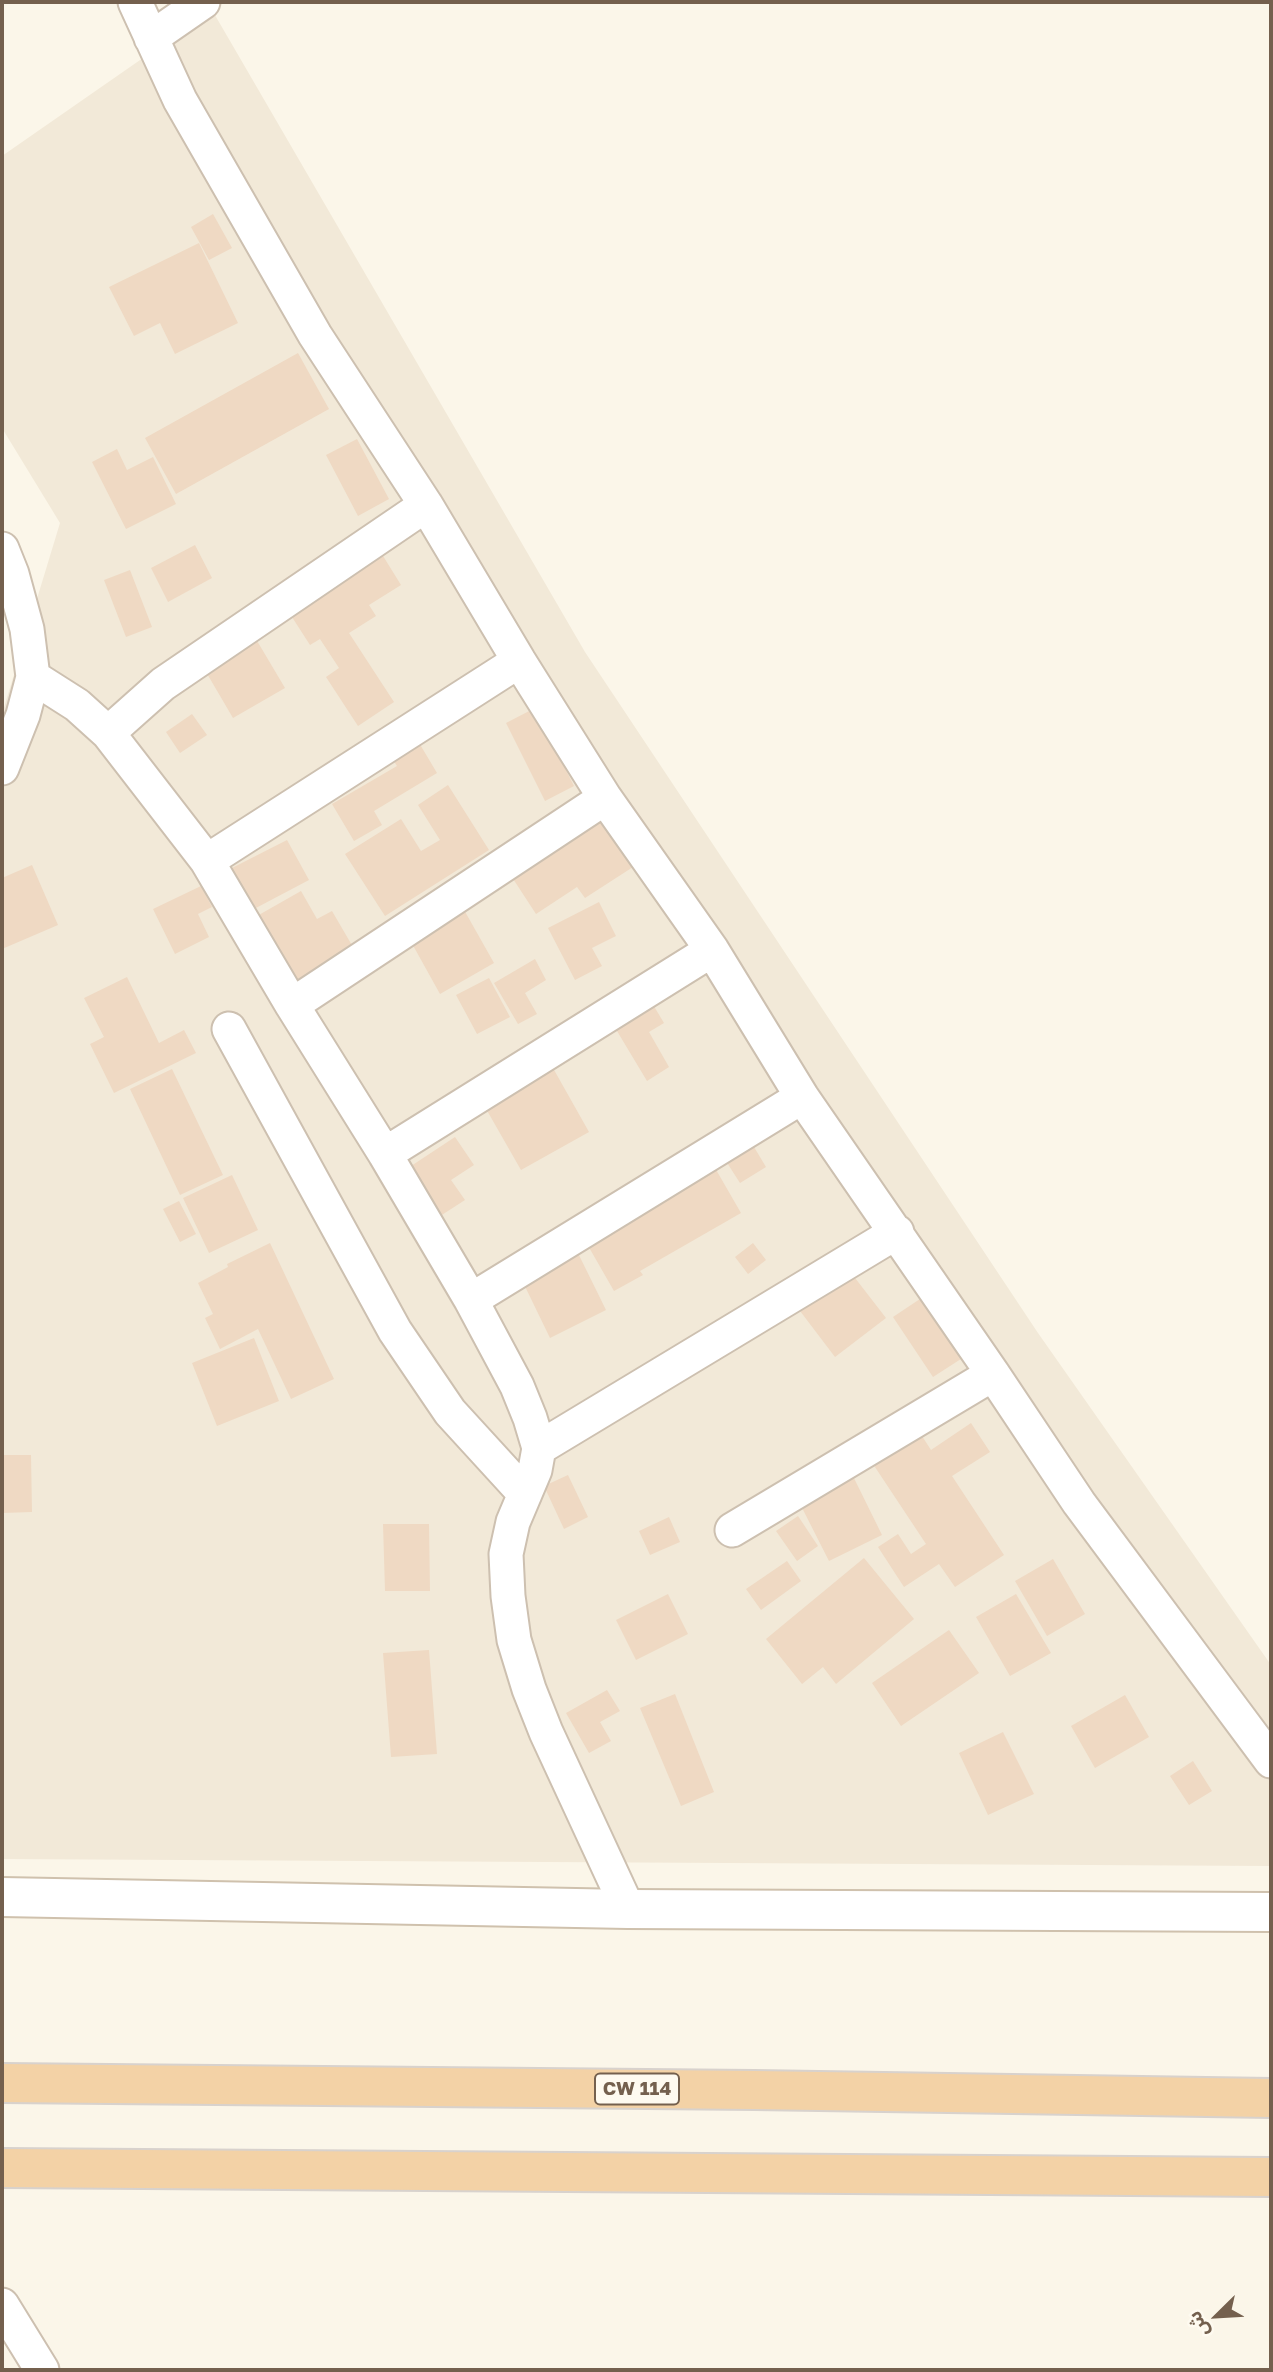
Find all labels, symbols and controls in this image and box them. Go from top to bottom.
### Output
road number: CW 114 [595,2074,679,2104]
north arrow [1182,2281,1252,2351]
text: ش [1182,2308,1213,2341]

